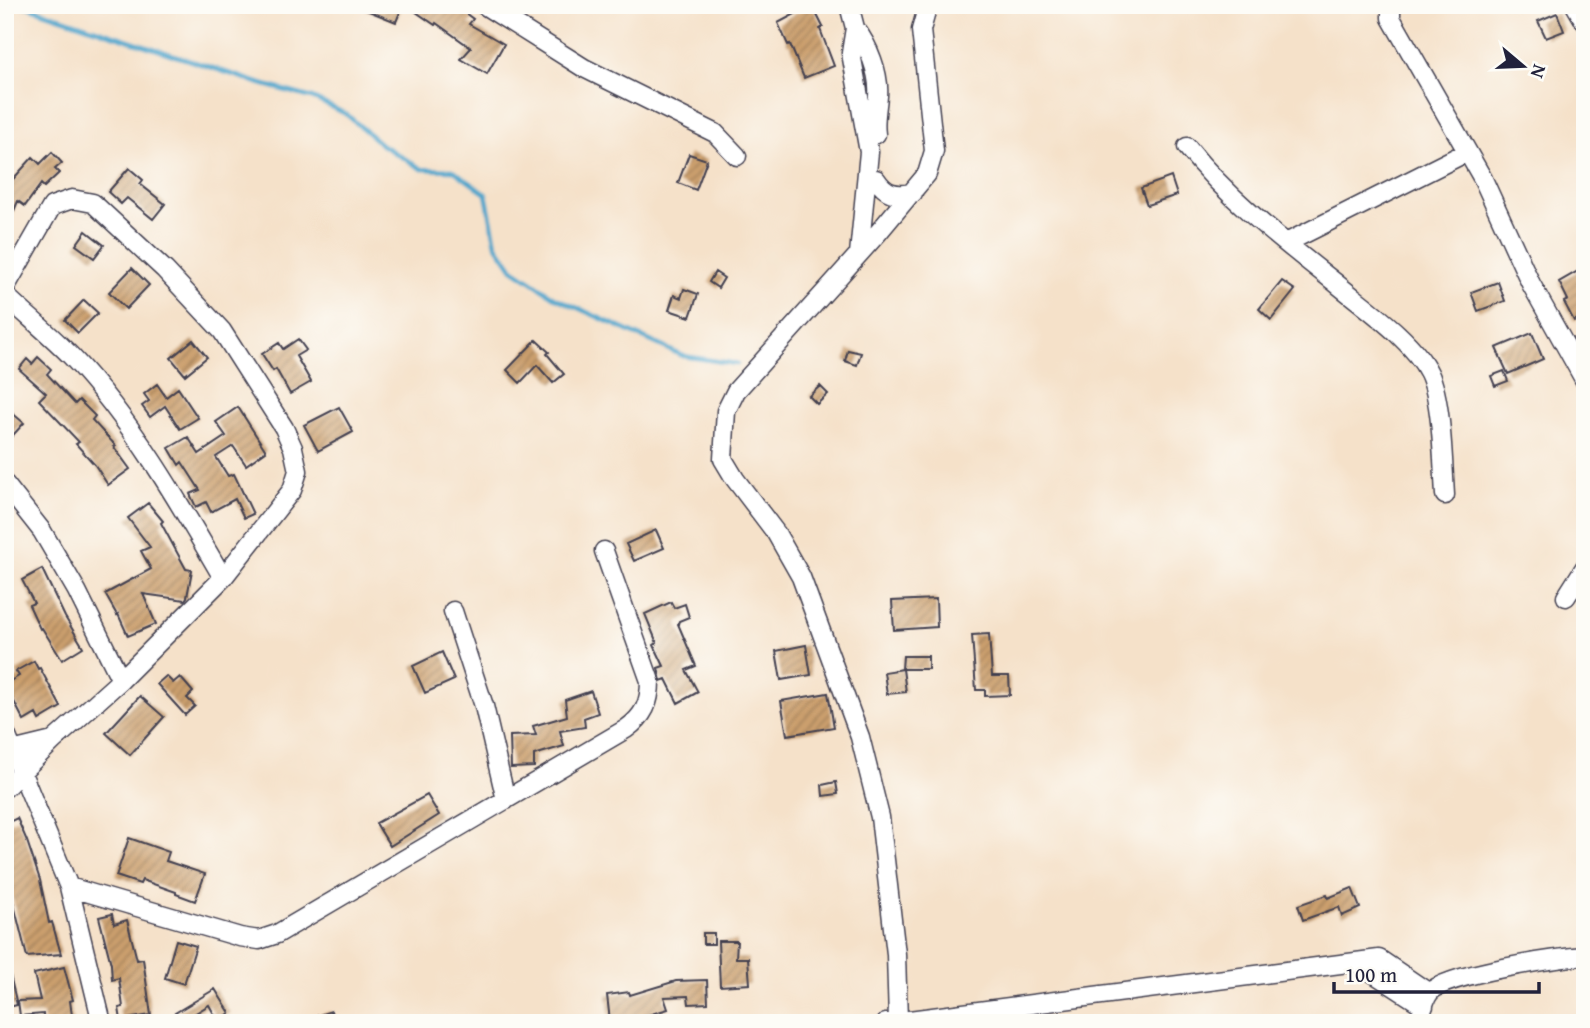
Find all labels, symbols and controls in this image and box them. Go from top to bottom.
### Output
north arrow [1488,32,1558,102]
text: N [1524,61,1554,82]
scale bar [1334,951,1539,995]
text: 100 m [1345,959,1397,990]

